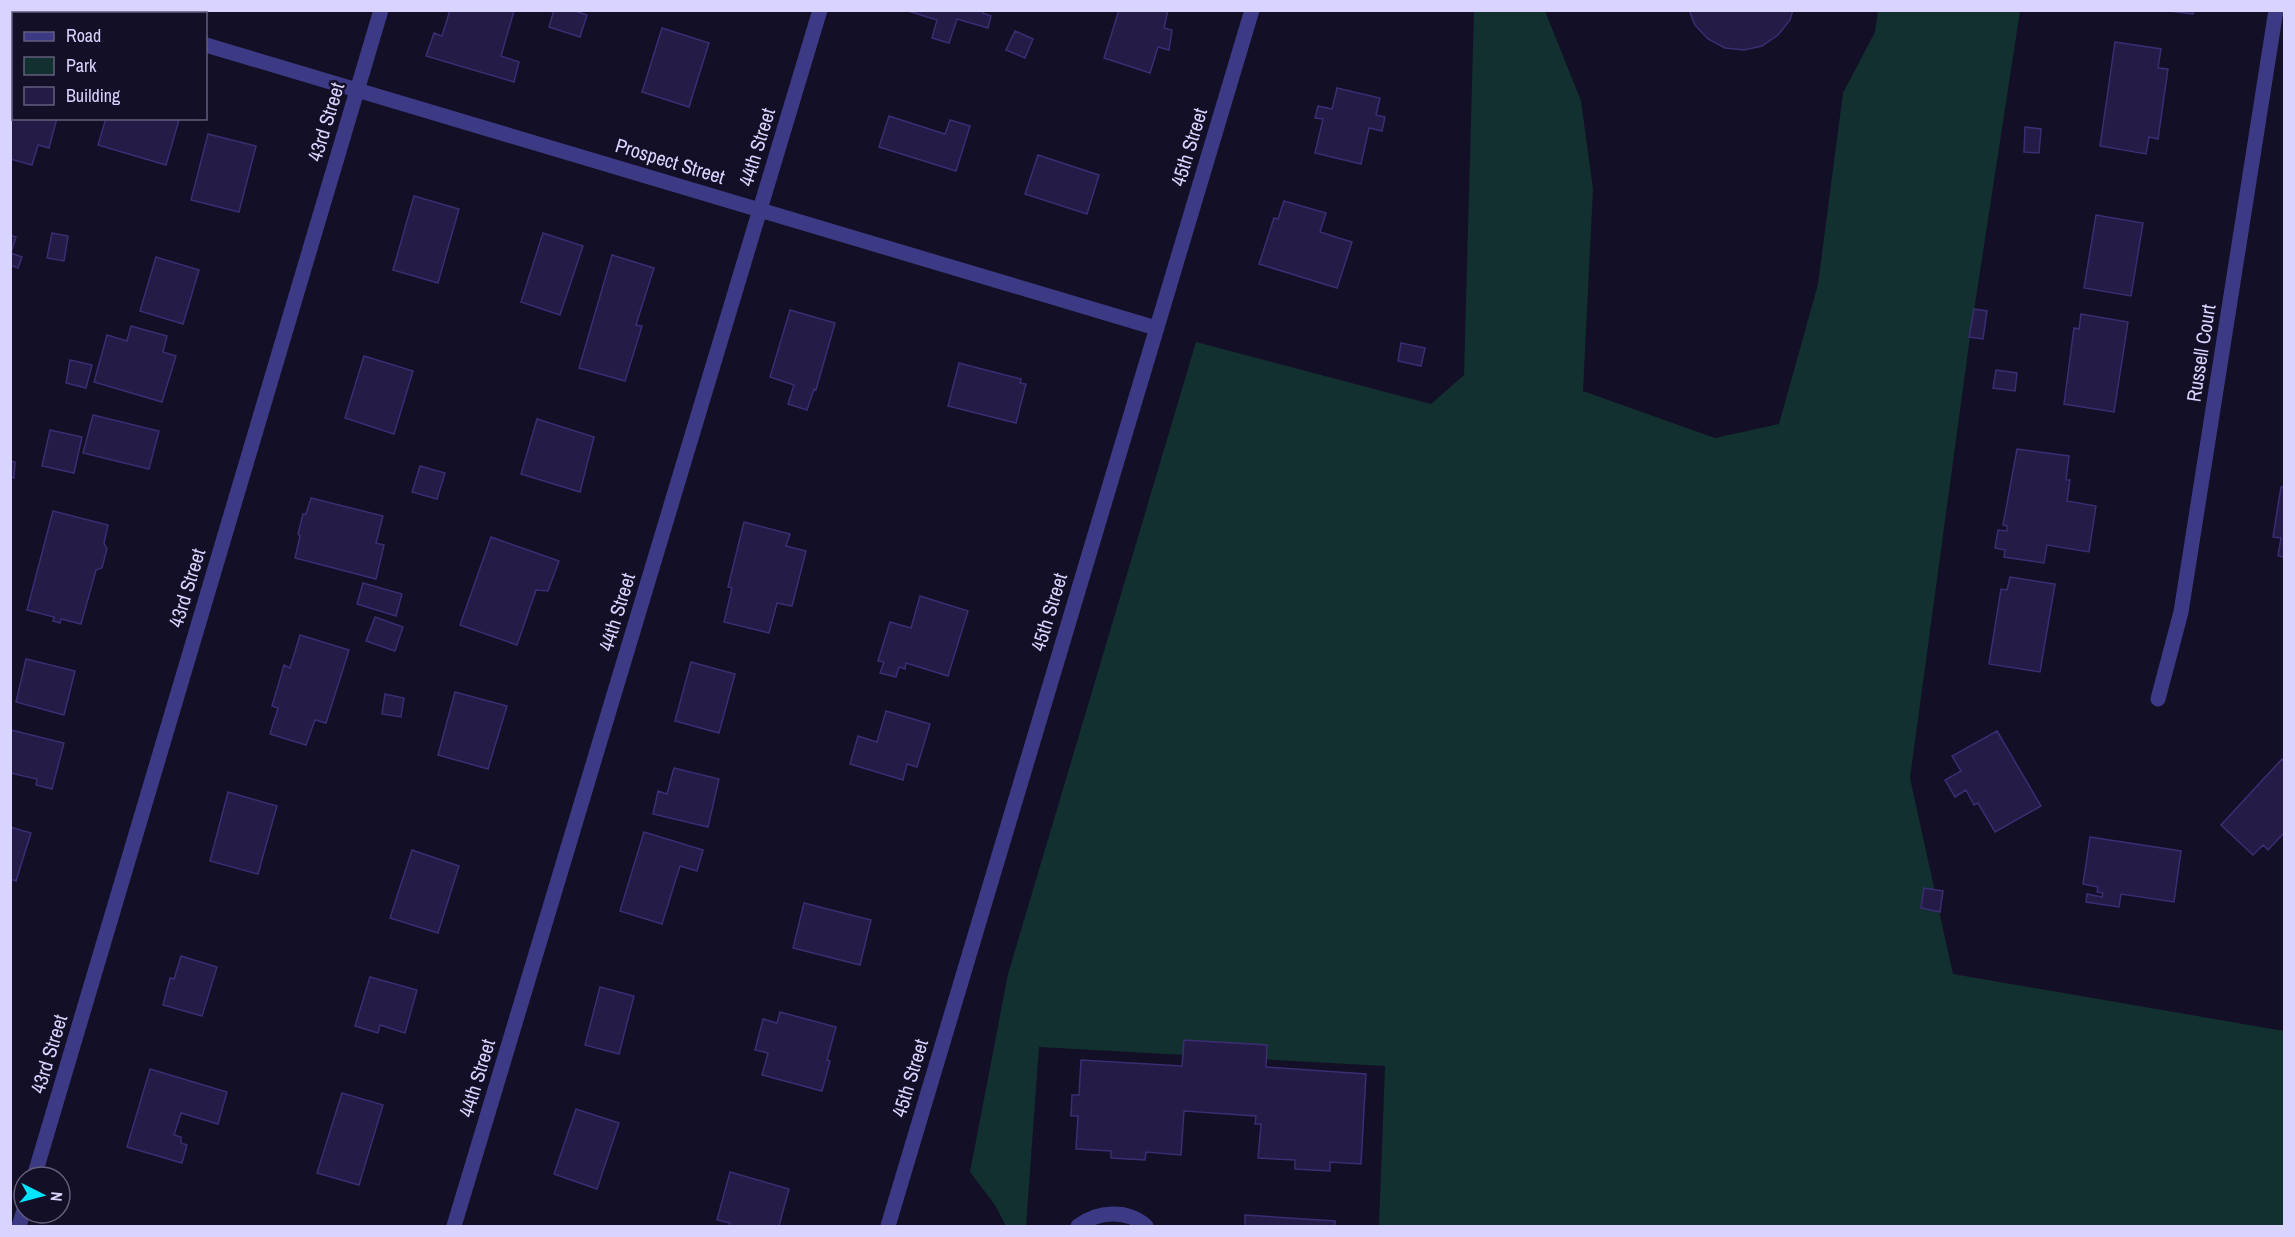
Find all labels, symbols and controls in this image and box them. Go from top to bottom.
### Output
legend [12,12,207,120]
text: Road [66,23,101,48]
text: Park [66,53,97,78]
street label: 43rd Street [301,79,350,165]
text: Building [66,83,121,108]
street label: 44th Street [732,104,781,189]
street label: 45th Street [1164,104,1213,189]
street label: Prospect Street [612,131,729,190]
street label: Russell Court [2179,302,2222,404]
street label: 43rd Street [162,545,211,631]
street label: 44th Street [592,569,641,654]
street label: 45th Street [1024,569,1073,654]
street label: 43rd Street [24,1011,73,1097]
street label: 44th Street [452,1035,501,1120]
street label: 45th Street [885,1035,934,1120]
north arrow [12,1165,72,1225]
text: N [45,1191,68,1202]

